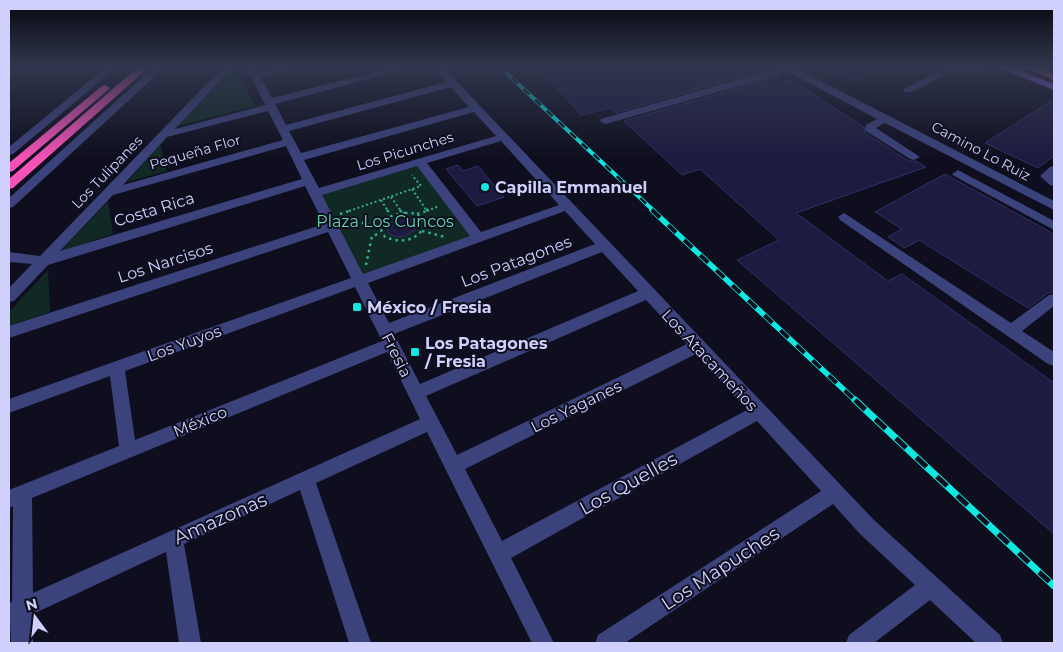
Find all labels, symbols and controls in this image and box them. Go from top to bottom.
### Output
street label: Camino Lo Ruiz [928,117,1034,185]
street label: Los Picunches [354,128,456,174]
street label: Pequeña Flor [147,130,243,174]
street label: Los Tulipanes [68,132,146,212]
place label: Capilla Emmanuel [495,178,647,197]
marker: Capilla Emmanuel [479,181,491,193]
street label: Costa Rica [112,188,197,231]
park label: Plaza Los Cuncos [316,212,454,231]
street label: Los Patagones [458,232,574,291]
street label: Los Narcisos [115,238,215,287]
place label: México / Fresia [367,298,492,317]
marker: México / Fresia [351,301,363,313]
street label: Los Atacameños [658,306,762,415]
street label: Los Yuyos [144,321,224,366]
street label: Fresia [377,330,416,381]
place label: Los Patagones / Fresia [424,334,548,371]
marker: Los Patagones / Fresia [409,346,421,358]
street label: Los Yaganes [528,376,625,437]
street label: México [170,402,230,441]
street label: Los Quelles [575,447,681,520]
street label: Amazonas [170,488,270,549]
street label: Los Mapuches [657,522,784,615]
north arrow [10,592,60,642]
text: N [24,594,39,615]

